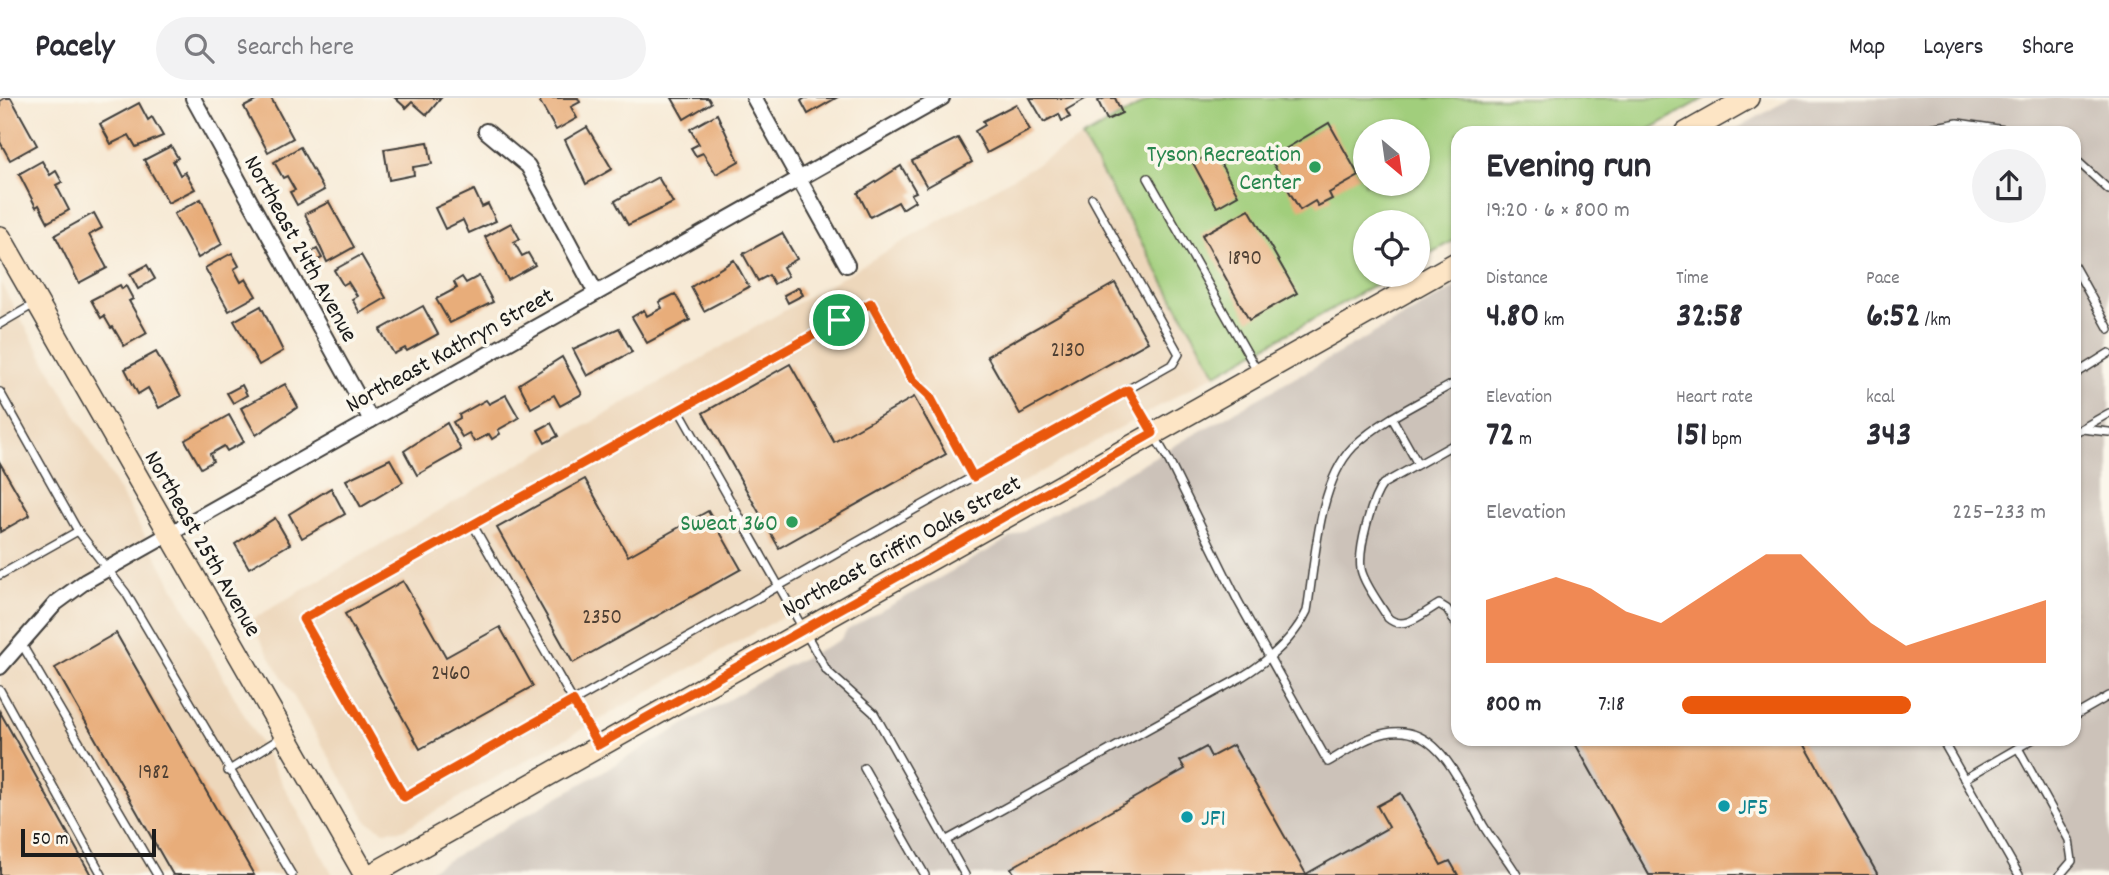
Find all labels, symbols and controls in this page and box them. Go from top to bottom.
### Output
search box [156,17,646,80]
text: Pacely [35,25,114,72]
icon: search [180,29,218,67]
text: Search here [236,30,354,67]
text: Map [1849,31,1885,65]
text: Layers [1923,31,1984,65]
text: Share [2022,31,2074,65]
north arrow [1353,119,1430,196]
map controls [1353,119,1430,287]
place label: Tyson Recreation Center [1147,139,1301,201]
text: Evening run [1486,141,1651,196]
button: share [1972,149,2046,223]
street label: Northeast 24th Avenue [234,150,365,349]
marker: Tyson Recreation Center [1307,159,1323,175]
text: 19:20 · 6 × 800 m [1486,195,1630,228]
button: locate [1353,210,1430,287]
house number: 1890 [1228,245,1262,275]
text: Distance [1486,266,1548,293]
text: Time [1676,266,1709,293]
text: Pace [1866,266,1900,293]
street label: Northeast Kathryn Street [340,280,561,423]
pin [809,290,869,350]
text: 4.80 [1486,293,1539,343]
text: 32:58 [1676,293,1743,343]
text: 6:52 [1866,293,1920,343]
icon: arrive [820,301,858,339]
text: km [1539,308,1565,335]
text: /km [1920,308,1951,335]
house number: 2130 [1051,337,1085,367]
text: Elevation [1486,385,1552,412]
text: Heart rate [1676,385,1753,412]
text: kcal [1866,385,1895,412]
text: 72 [1486,412,1515,462]
text: 151 [1676,412,1708,462]
text: 343 [1866,412,1912,462]
text: m [1515,427,1532,454]
text: bpm [1708,427,1742,454]
street label: Northeast 25th Avenue [134,445,269,644]
street label: Northeast Griffin Oaks Street [777,468,1028,628]
text: Elevation [1486,497,1566,530]
text: 225–233 m [1952,497,2046,530]
place label: Sweat 360 [680,508,778,542]
marker: Sweat 360 [784,514,800,530]
house number: 2350 [582,604,622,634]
house number: 2460 [431,660,471,690]
text: 800 m [1486,689,1541,722]
text: 7:18 [1598,689,1625,722]
house number: 1982 [138,759,170,789]
place label: JF5 [1738,792,1769,826]
marker: JF5 [1716,798,1732,814]
place label: JF1 [1201,803,1226,837]
marker: JF1 [1179,809,1195,825]
scale bar [21,826,156,858]
text: 50 m [32,827,69,854]

